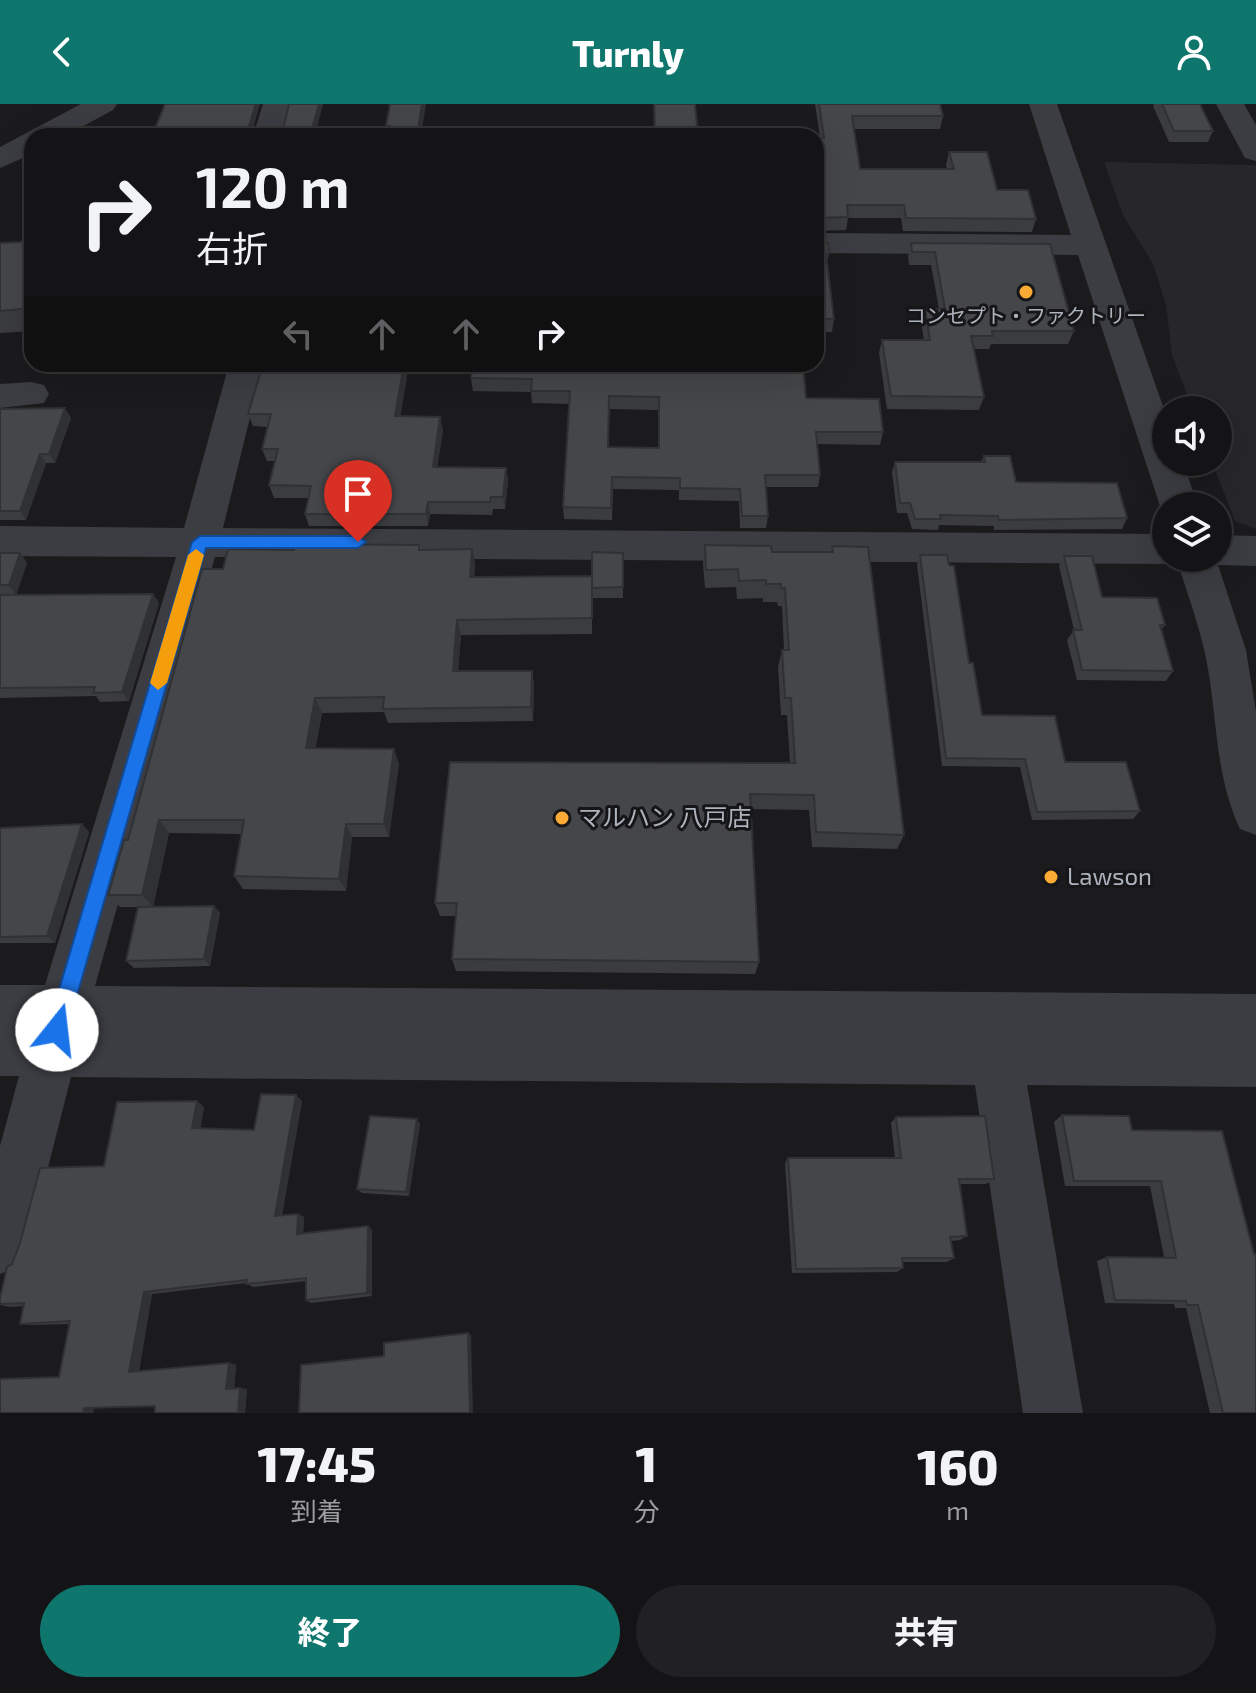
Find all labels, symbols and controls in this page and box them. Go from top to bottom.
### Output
icon: back [40,30,84,74]
icon: person [1172,30,1216,74]
text: Turnly [572,31,684,74]
text: 120 m [196,152,350,219]
icon: right [64,160,168,264]
text: 右折 [196,226,268,269]
marker: コンセプト・ファクトリー [1017,283,1035,301]
place label: コンセプト・ファクトリー [906,303,1146,327]
icon: left [276,312,320,356]
icon: ahead [360,312,404,356]
icon: ahead [444,312,488,356]
icon: right [528,312,572,356]
map controls [1152,396,1232,572]
button: sound [1152,396,1232,476]
pin [324,460,392,542]
icon: arrive [336,472,380,516]
button: layers [1152,492,1232,572]
place label: マルハン 八戸店 [578,802,751,831]
marker: マルハン 八戸店 [553,809,571,827]
place label: Lawson [1067,861,1152,890]
marker: Lawson [1042,868,1060,886]
position arrow [15,988,99,1072]
text: 17:45 [258,1434,376,1492]
text: 1 [636,1434,657,1492]
text: 160 [917,1437,998,1495]
text: m [946,1494,969,1525]
text: 到着 [291,1495,343,1526]
text: 分 [633,1495,659,1526]
button: 終了 [40,1585,620,1677]
button: 共有 [636,1585,1216,1677]

